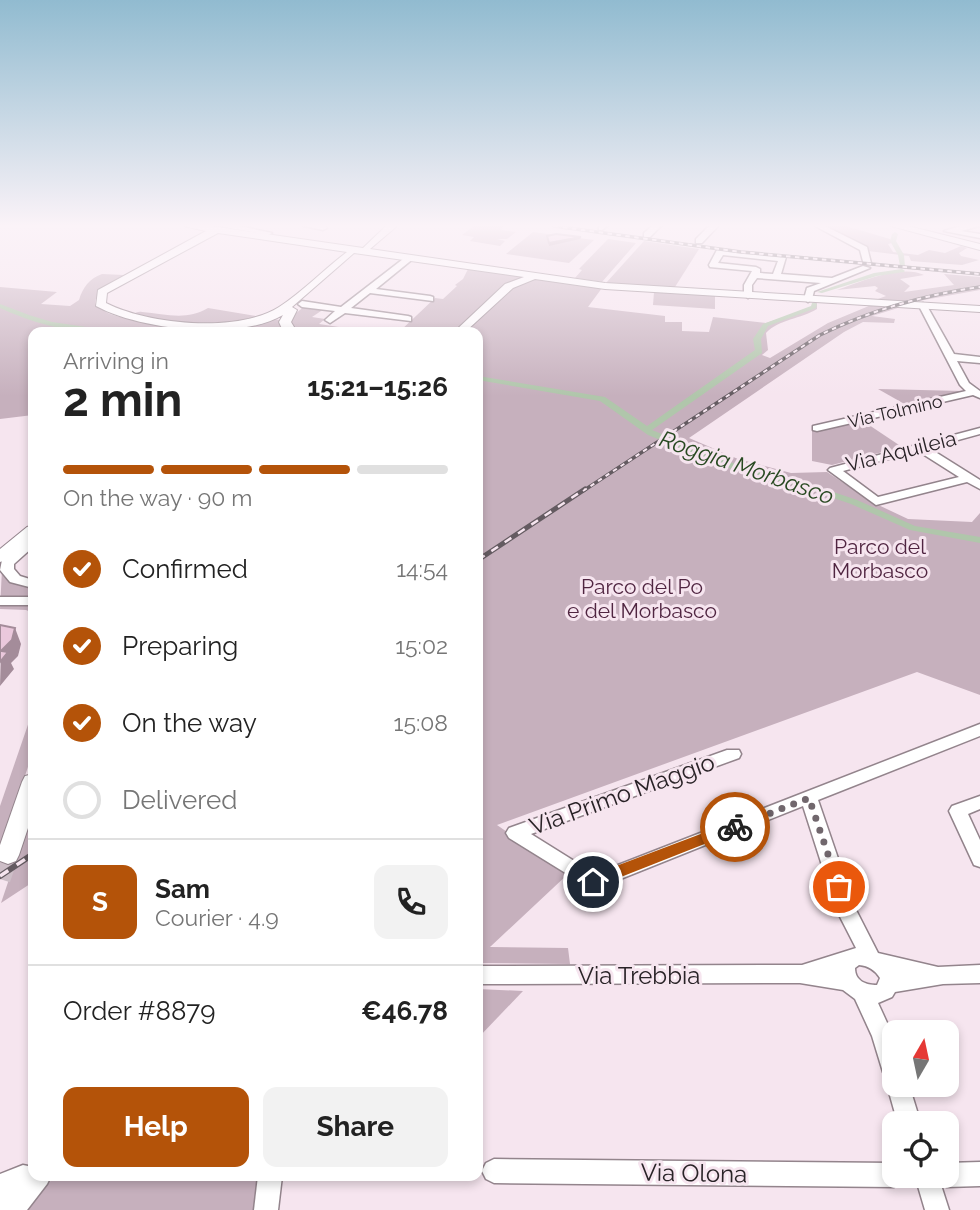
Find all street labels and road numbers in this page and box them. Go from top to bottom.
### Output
street label: Via Tolmino [846,390,945,432]
street label: Via Aquileia [843,425,959,477]
street label: Via Primo Maggio [525,747,719,841]
street label: Via Trebbia [578,961,700,990]
street label: Via Olona [640,1158,748,1188]

